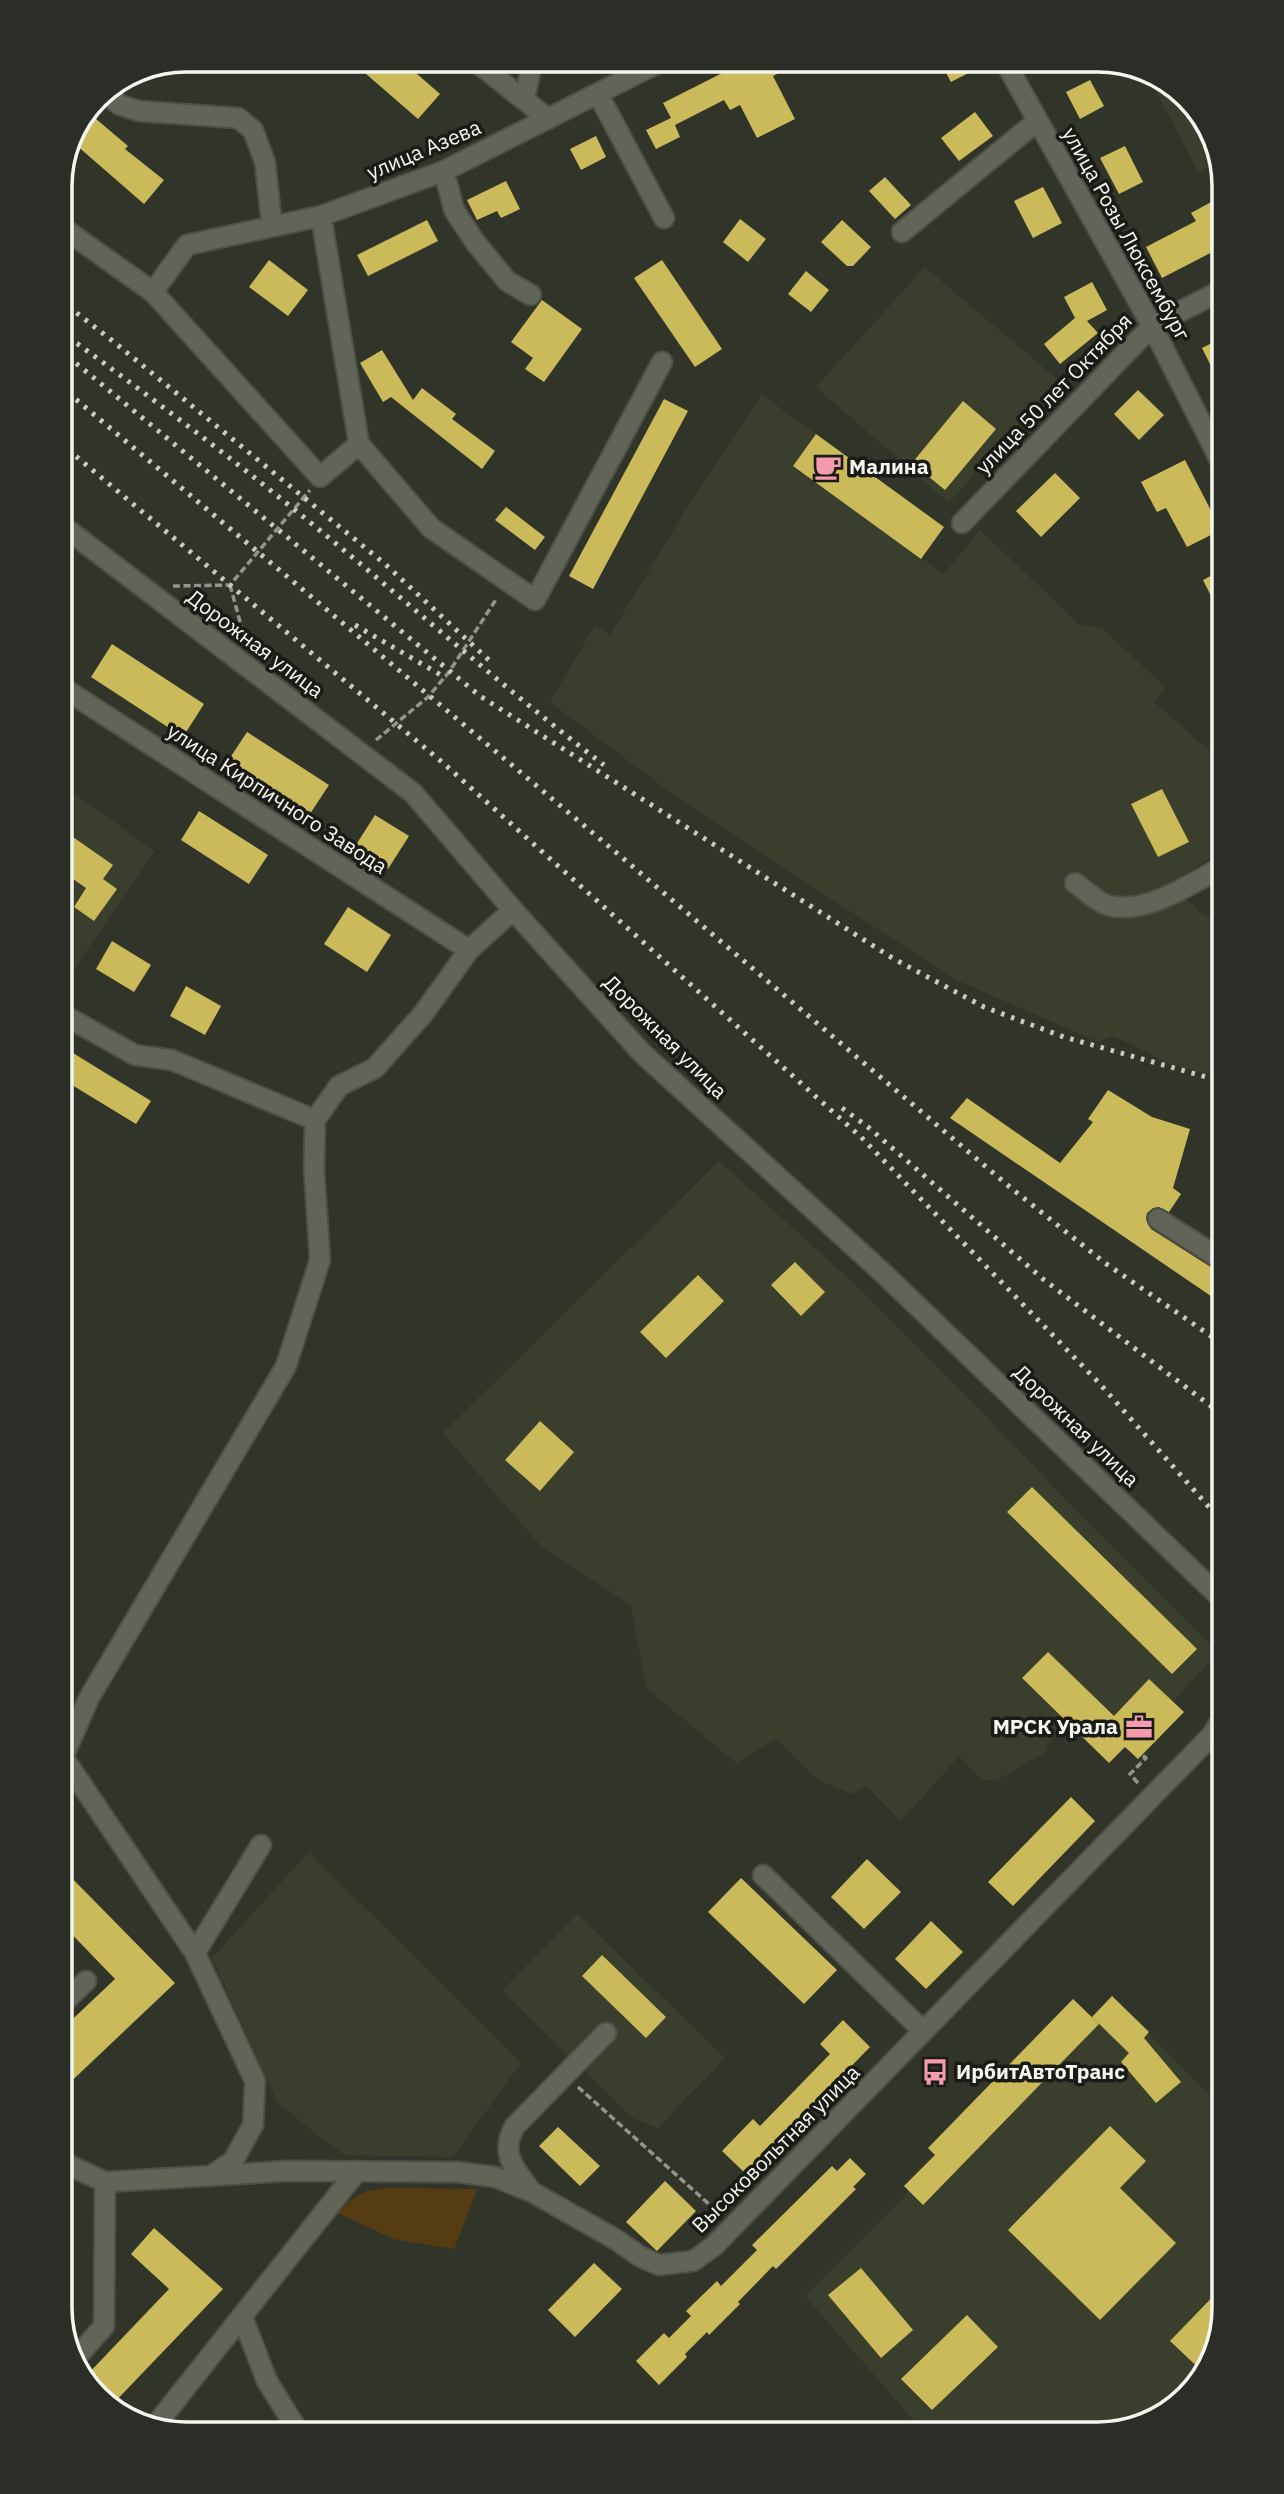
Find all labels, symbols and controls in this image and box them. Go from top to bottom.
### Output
street label: улица Азева [362,112,485,186]
street label: улица Розы Люксембург [1056,122,1197,345]
street label: улица 50 лет Октября [969,307,1138,480]
cafe icon: Малина [813,452,843,482]
place label: Малина [849,452,929,480]
street label: Дорожная улица [181,582,330,704]
street label: улица Кирпичного Завода [162,716,393,880]
street label: Дорожная улица [598,968,734,1104]
street label: Дорожная улица [1008,1358,1146,1493]
place label: МРСК Урала [993,1712,1118,1740]
office icon: МРСК Урала [1124,1712,1154,1742]
bus stop icon: ИрбитАвтоТранс [920,2057,950,2087]
place label: ИрбитАвтоТранс [956,2057,1125,2085]
street label: Высоковольтная улица [685,2058,865,2238]

